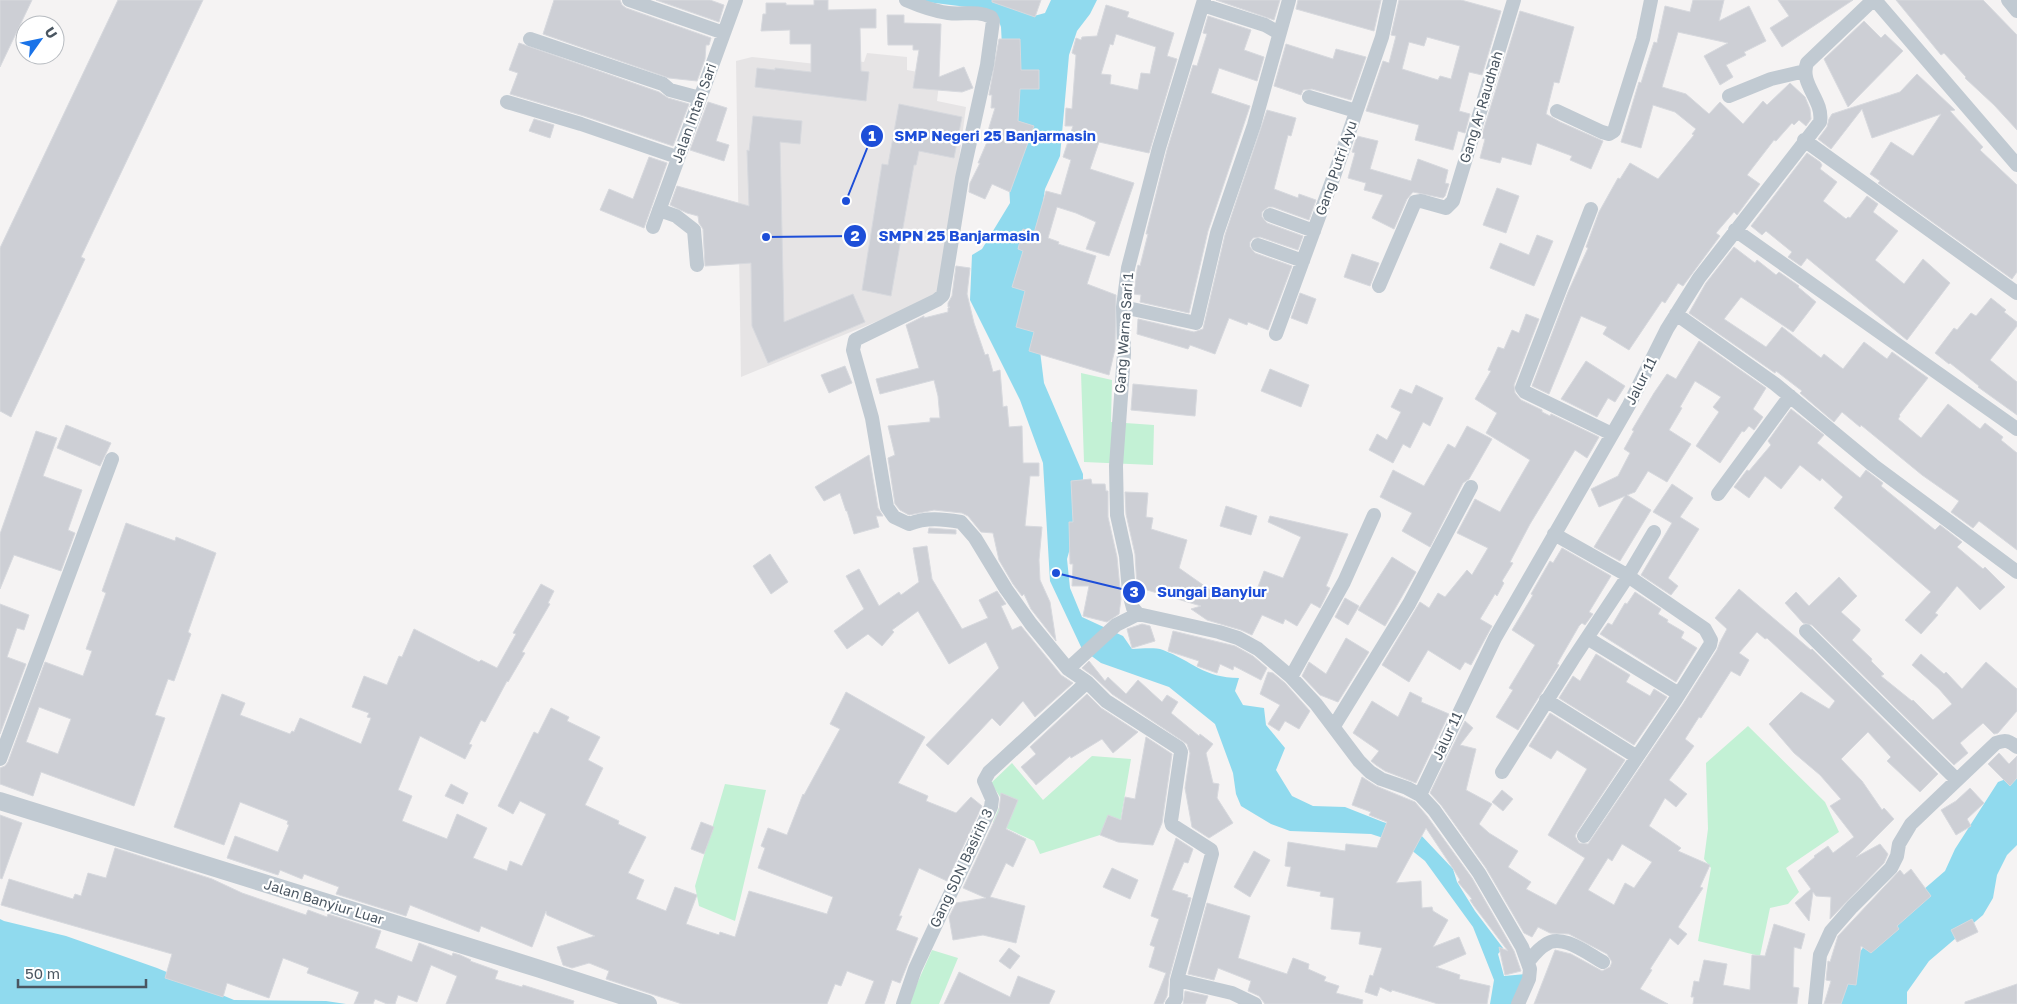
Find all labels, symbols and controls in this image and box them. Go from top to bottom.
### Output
north arrow [15,15,65,65]
text: U [41,24,61,42]
street label: Gang Ar Raudhah [1455,49,1506,165]
street label: Jalan Intan Sari [668,61,719,165]
street label: Gang Putri Ayu [1311,118,1360,218]
callout: SMP Negeri 25 Banjarmasin [859,121,1106,151]
text: 1 [868,126,876,144]
text: SMP Negeri 25 Banjarmasin [894,126,1096,144]
callout: SMPN 25 Banjarmasin [843,221,1049,251]
text: 2 [850,226,860,244]
text: SMPN 25 Banjarmasin [878,226,1040,244]
street label: Gang Warna Sari 1 [1111,272,1136,394]
street label: Jalur 11 [1621,354,1660,407]
callout: Sungai Banyiur [1122,577,1277,607]
text: 3 [1129,582,1139,600]
text: Sungai Banyiur [1157,582,1267,600]
street label: Jalur 11 [1428,709,1465,763]
street label: Gang SDN Basirih 3 [926,806,996,930]
street label: Jalan Banyiur Luar [262,875,387,928]
scale bar [18,956,145,988]
text: 50 m [25,964,60,982]

